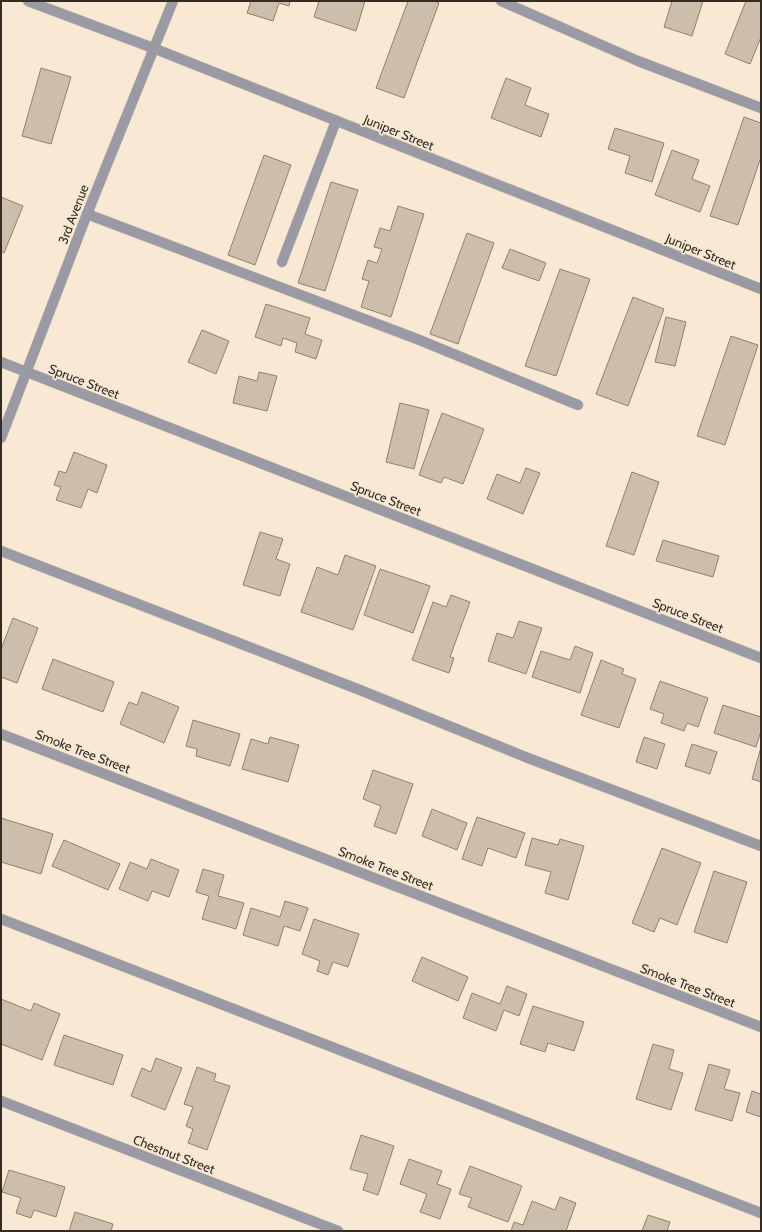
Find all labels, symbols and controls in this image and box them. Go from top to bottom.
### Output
street label: Juniper Street [361,110,437,154]
street label: 3rd Avenue [54,182,92,246]
street label: Juniper Street [663,229,739,273]
street label: Spruce Street [46,360,122,402]
street label: Spruce Street [348,477,424,519]
street label: Spruce Street [650,594,726,636]
street label: Smoke Tree Street [33,726,133,777]
street label: Smoke Tree Street [336,843,436,894]
street label: Smoke Tree Street [638,960,738,1011]
street label: Chestnut Street [131,1131,218,1177]

